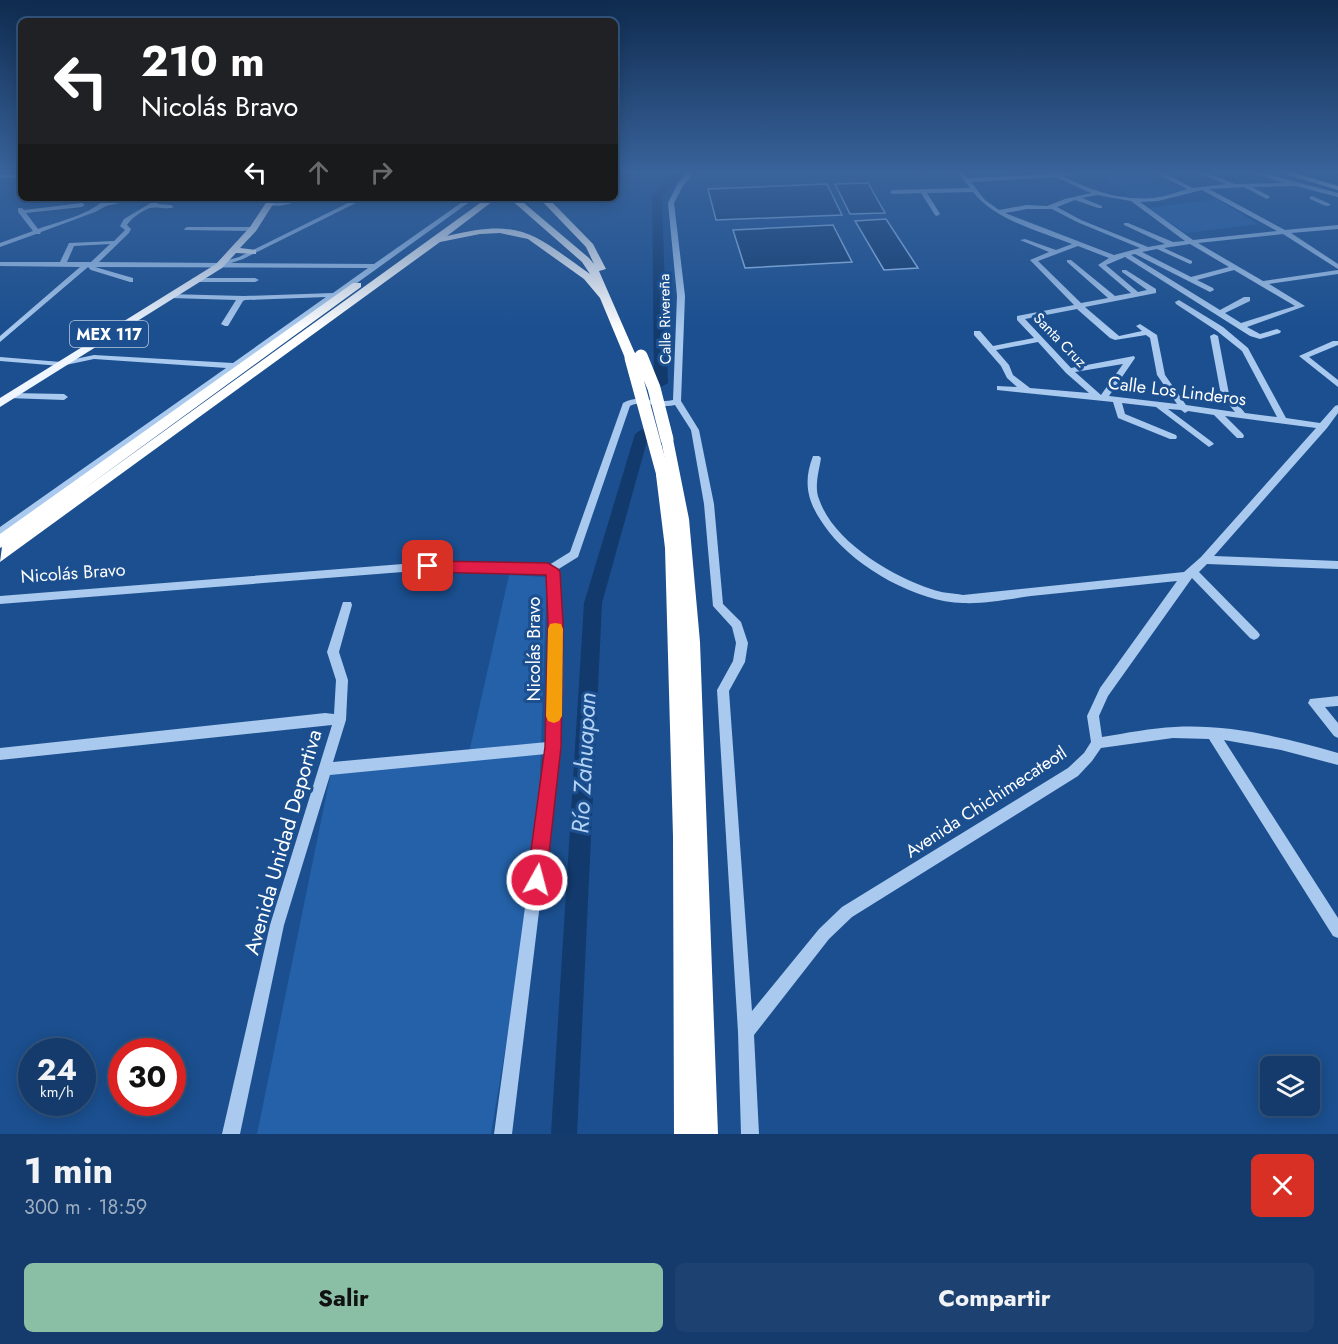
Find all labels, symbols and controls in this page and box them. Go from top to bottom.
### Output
text: 210 m [141,31,265,92]
icon: left [42,42,120,120]
text: Nicolás Bravo [141,87,298,126]
icon: left [239,156,272,189]
icon: ahead [302,156,335,189]
icon: right [365,156,398,189]
street label: Calle Rivereña [653,273,677,365]
street label: Santa Cruz [1028,308,1092,372]
road number: MEX 117 [70,321,148,347]
street label: Calle Los Linderos [1106,370,1248,412]
pin [402,540,453,591]
icon: arrive [411,549,444,582]
street label: Nicolás Bravo [20,556,126,590]
street label: Nicolás Bravo [521,596,547,701]
water label: Río Zahuapan [562,691,605,835]
street label: Avenida Unidad Deportiva [236,726,330,958]
street label: Avenida Chichimecateotl [900,740,1072,864]
position arrow [505,848,569,912]
speed limit sign: 30 [108,1038,186,1116]
text: 24 [37,1048,77,1091]
map controls [1260,1056,1320,1116]
button: layers [1260,1056,1320,1116]
text: km/h [40,1081,74,1103]
text: 1 min [24,1144,113,1196]
button: close [1251,1154,1314,1217]
text: 300 m · 18:59 [24,1193,147,1222]
button: Salir [24,1263,663,1332]
button: Compartir [675,1263,1314,1332]

